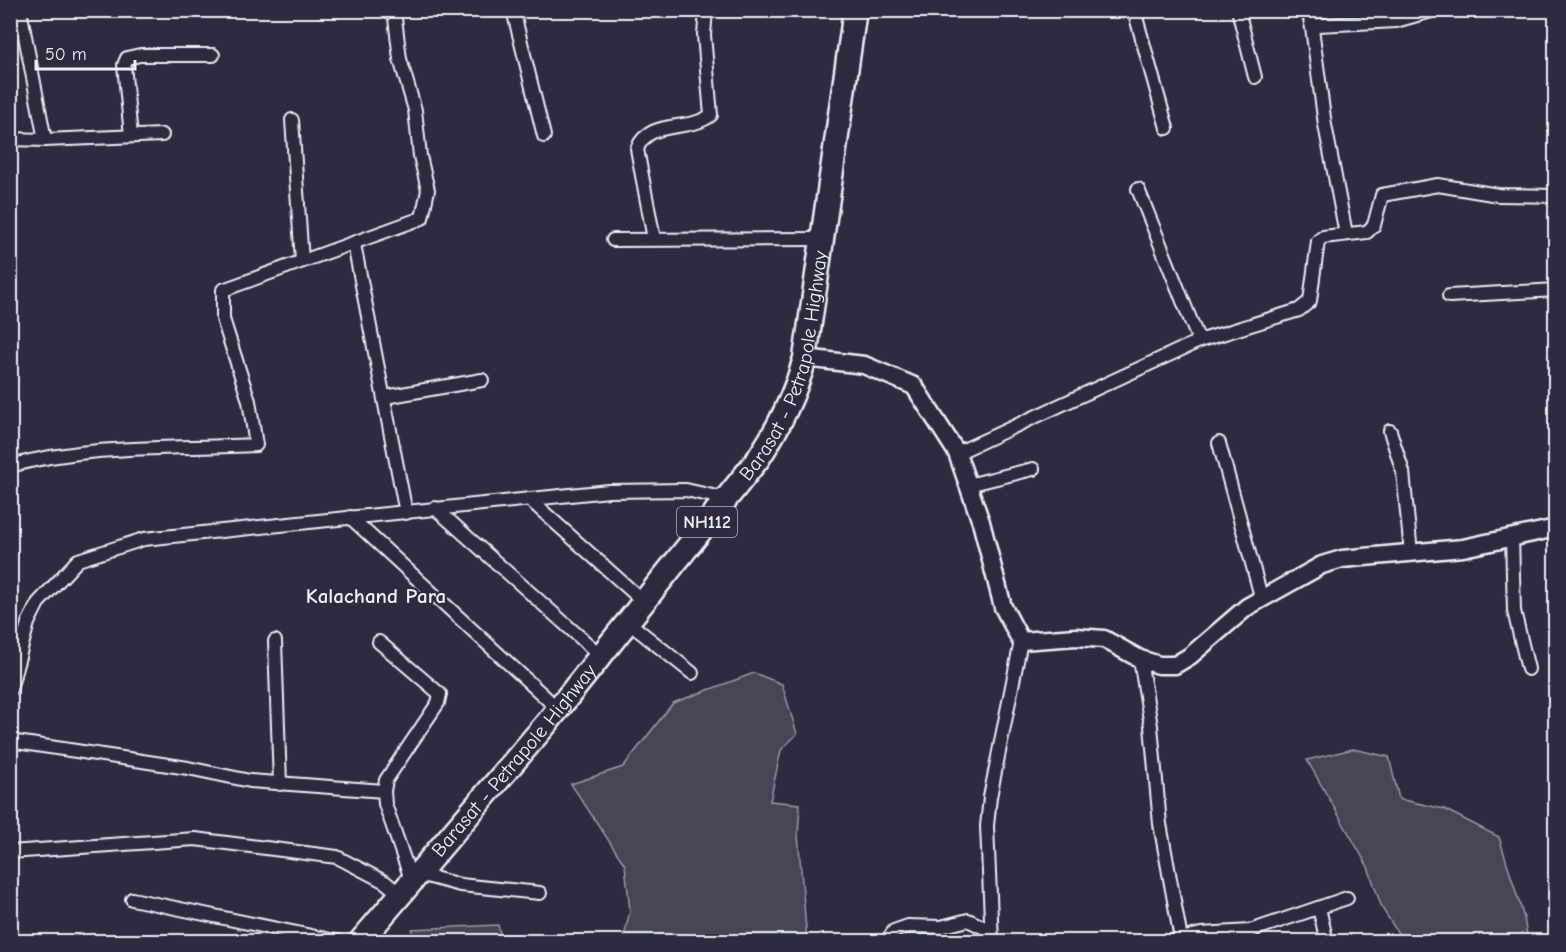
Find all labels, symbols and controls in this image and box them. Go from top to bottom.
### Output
scale bar [36,33,135,71]
text: 50 m [45,44,87,65]
street label: Barasat - Petrapole Highway [734,249,832,485]
road number: NH112 [677,507,737,537]
district label: Kalachand Para [306,584,446,608]
street label: Barasat - Petrapole Highway [427,660,601,862]

